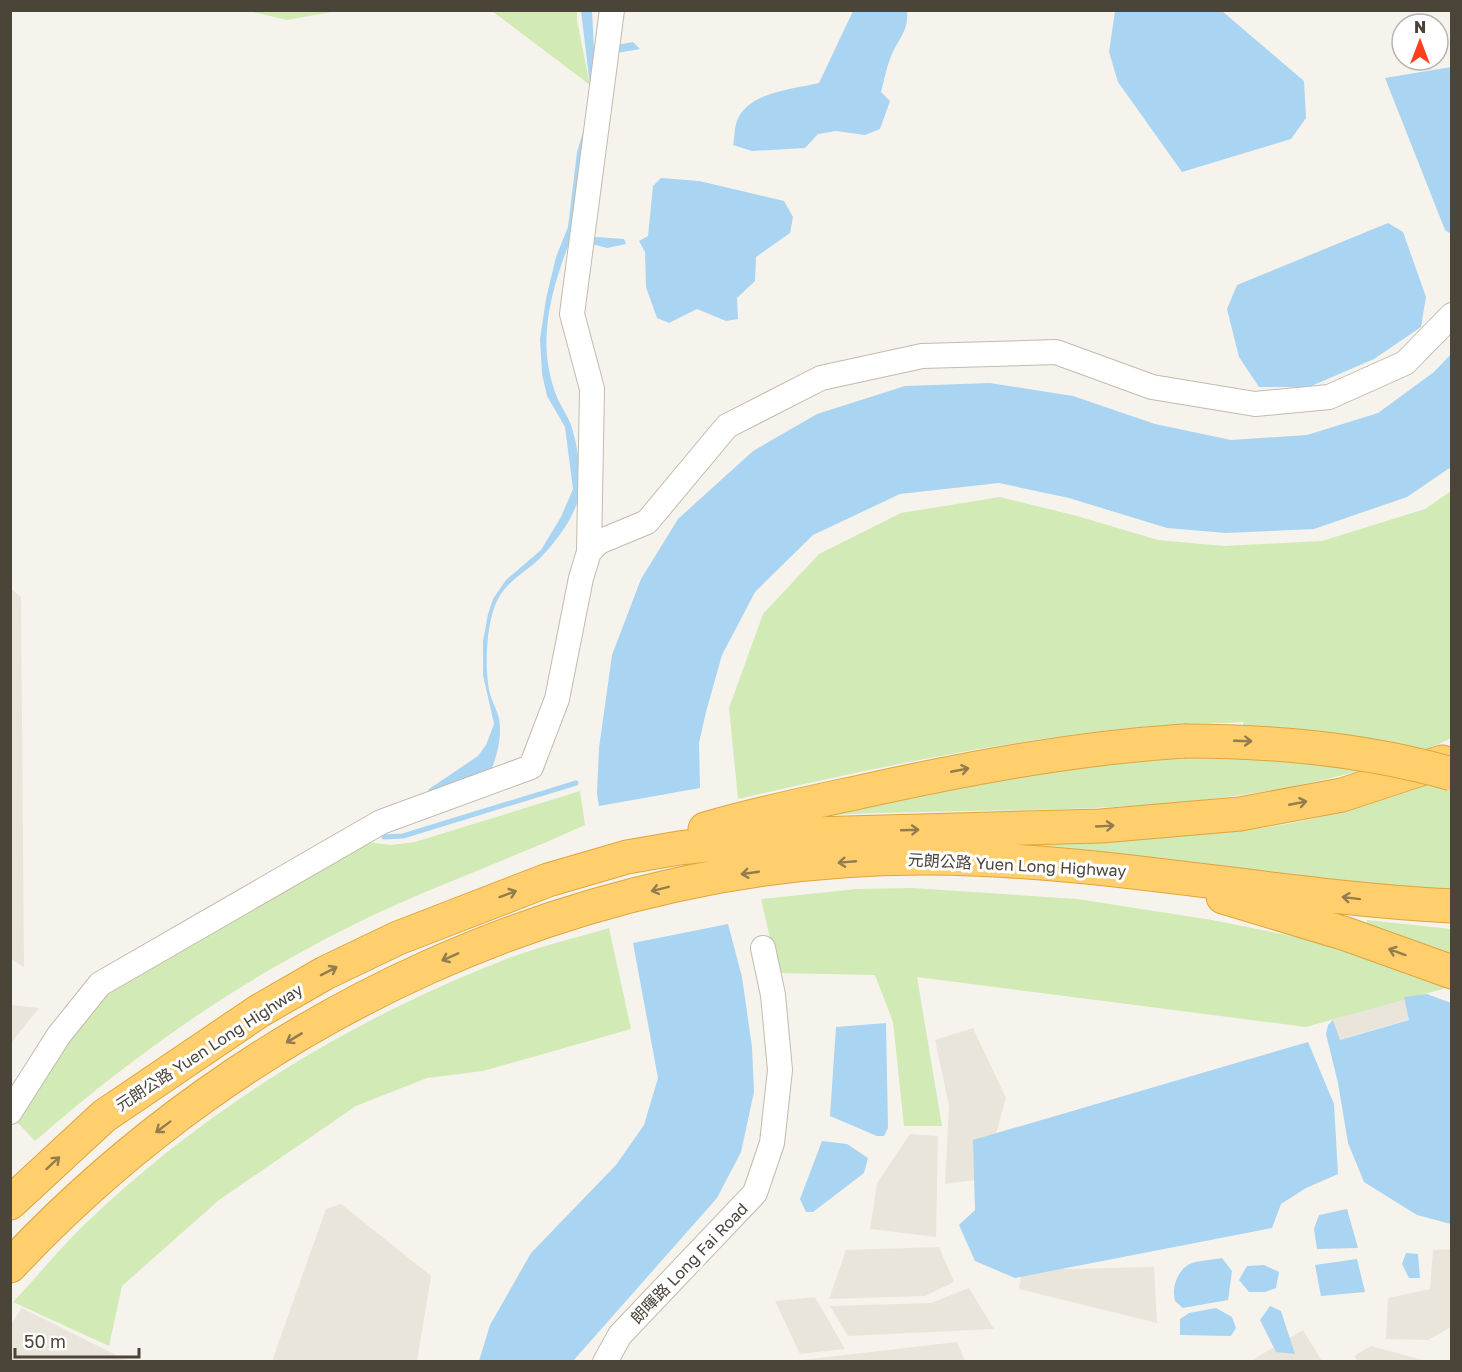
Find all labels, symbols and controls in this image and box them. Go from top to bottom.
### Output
north arrow [1390,12,1450,72]
text: N [1414,17,1426,37]
one-way arrow [1232,736,1252,747]
one-way arrow [950,764,970,775]
one-way arrow [1288,797,1308,808]
one-way arrow [1095,820,1115,831]
one-way arrow [900,824,920,835]
street label: 元朗公路 Yuen Long Highway [907,849,1127,881]
one-way arrow [837,857,857,868]
one-way arrow [741,868,760,879]
one-way arrow [650,884,669,896]
one-way arrow [498,888,517,899]
one-way arrow [1342,892,1362,903]
one-way arrow [1388,946,1406,957]
one-way arrow [442,951,460,963]
one-way arrow [320,965,338,977]
street label: 元朗公路 Yuen Long Highway [112,979,306,1115]
one-way arrow [286,1033,303,1045]
one-way arrow [155,1120,171,1133]
one-way arrow [45,1156,60,1170]
street label: 朗暉路 Long Fai Road [626,1199,752,1327]
scale bar [15,1321,140,1359]
text: 50 m [24,1330,66,1352]

